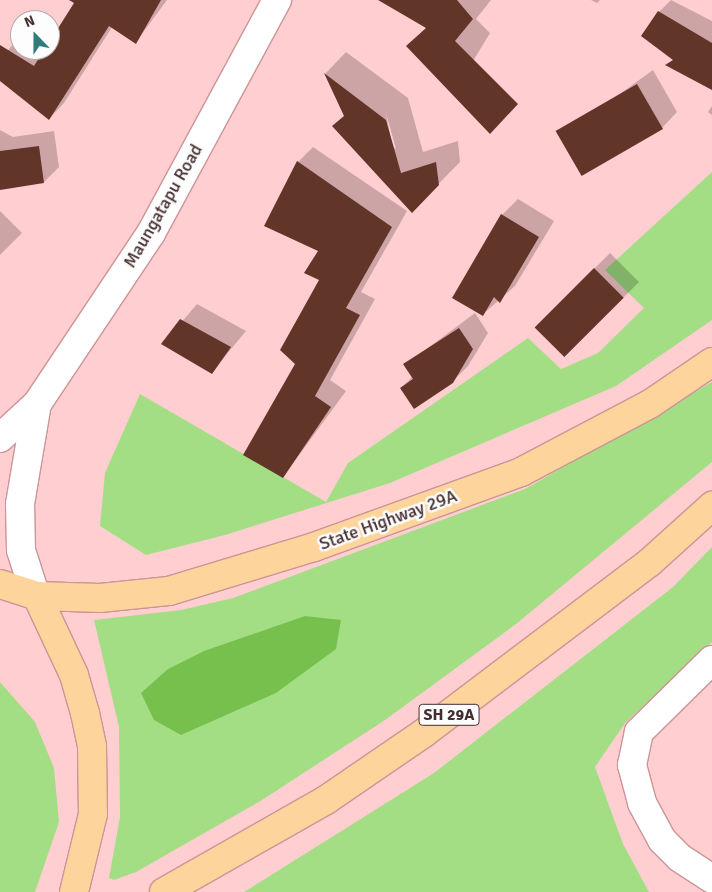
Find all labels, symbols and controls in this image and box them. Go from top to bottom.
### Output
north arrow [10,10,60,60]
text: N [22,12,37,31]
street label: Maungatapu Road [119,140,207,272]
street label: State Highway 29A [316,485,460,555]
road number: SH 29A [418,702,480,728]

